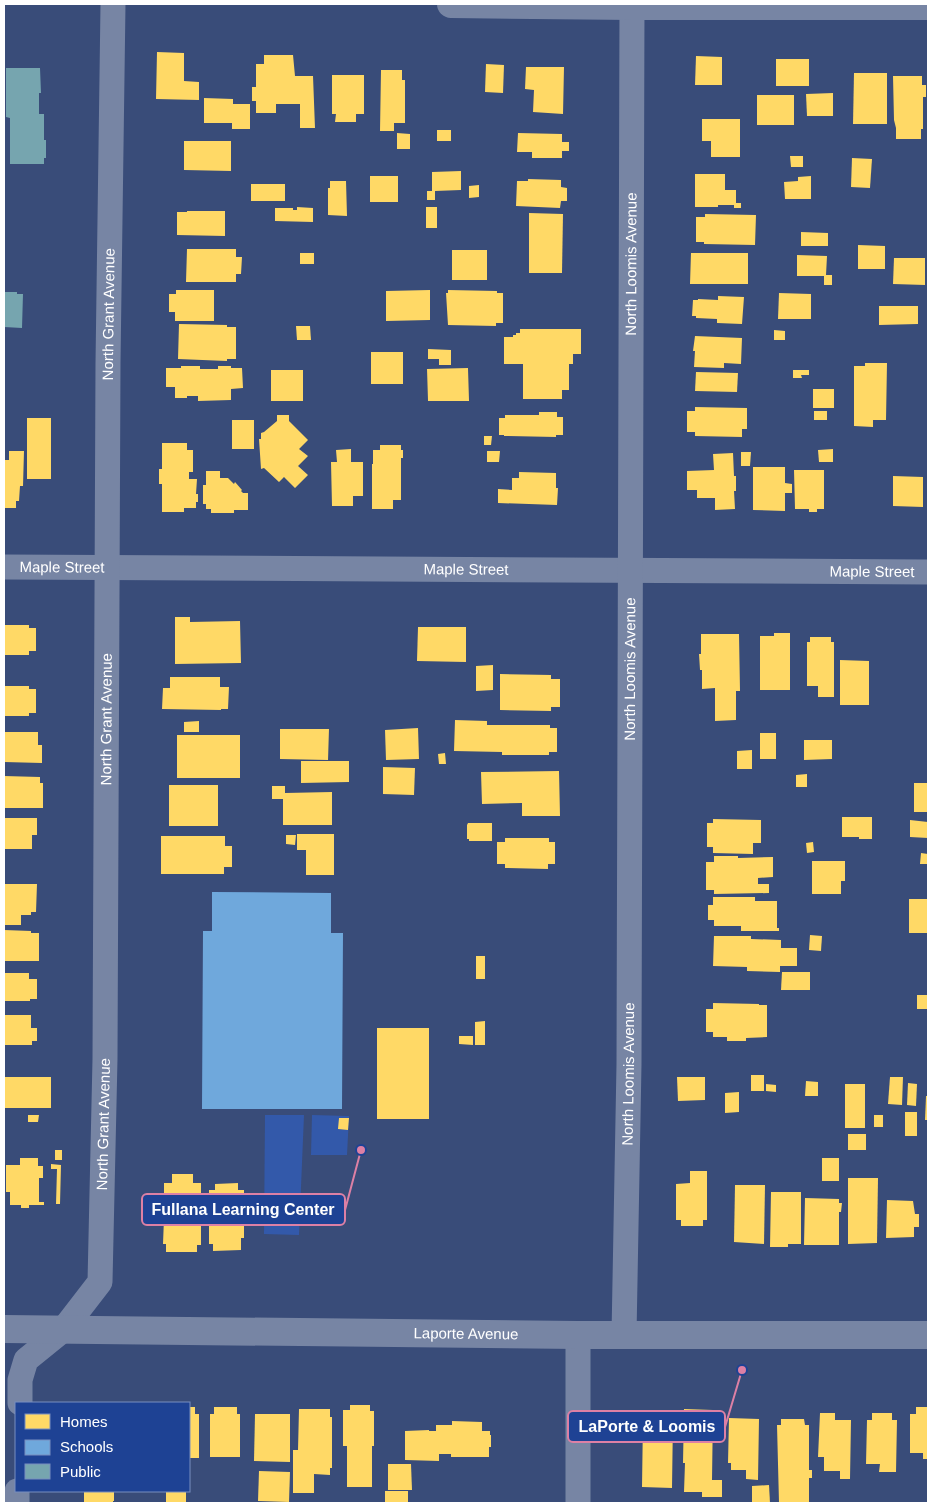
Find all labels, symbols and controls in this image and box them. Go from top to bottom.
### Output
street label: North Loomis Avenue [622,192,639,336]
street label: North Grant Avenue [99,248,118,380]
street label: Maple Street [19,558,105,576]
street label: Maple Street [423,560,509,578]
street label: Maple Street [829,562,915,580]
street label: North Loomis Avenue [621,597,638,741]
street label: North Grant Avenue [97,653,115,785]
street label: North Loomis Avenue [618,1002,637,1146]
street label: North Grant Avenue [93,1058,113,1191]
callout: Fullana Learning Center [142,1194,345,1225]
text: Fullana Learning Center [151,1201,335,1218]
street label: Laporte Avenue [413,1324,518,1342]
legend [15,1402,190,1492]
callout: LaPorte & Loomis [568,1411,725,1442]
text: Homes [60,1413,108,1430]
text: LaPorte & Loomis [579,1418,716,1435]
text: Schools [60,1438,113,1455]
text: Public [60,1463,101,1480]

